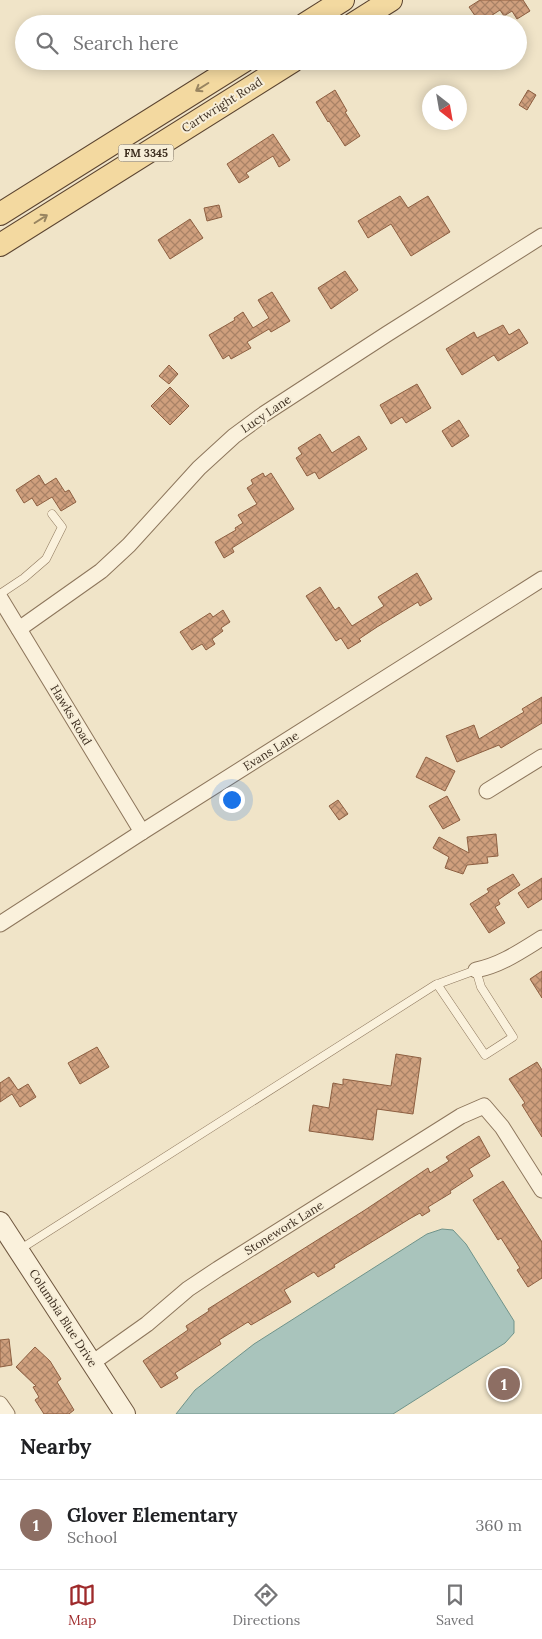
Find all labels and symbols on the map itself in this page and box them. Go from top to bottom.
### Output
street label: Cartwright Road [179,74,265,135]
one-way arrow [196,82,210,92]
north arrow [422,85,467,130]
road number: FM 3345 [118,144,174,162]
one-way arrow [34,214,48,224]
street label: Lucy Lane [238,391,294,436]
street label: Hawks Road [48,682,95,748]
street label: Evans Lane [240,727,302,774]
your location [219,787,245,813]
street label: Stonework Lane [241,1197,327,1258]
street label: Columbia Blue Drive [26,1266,101,1370]
pin: 1 [488,1365,520,1403]

